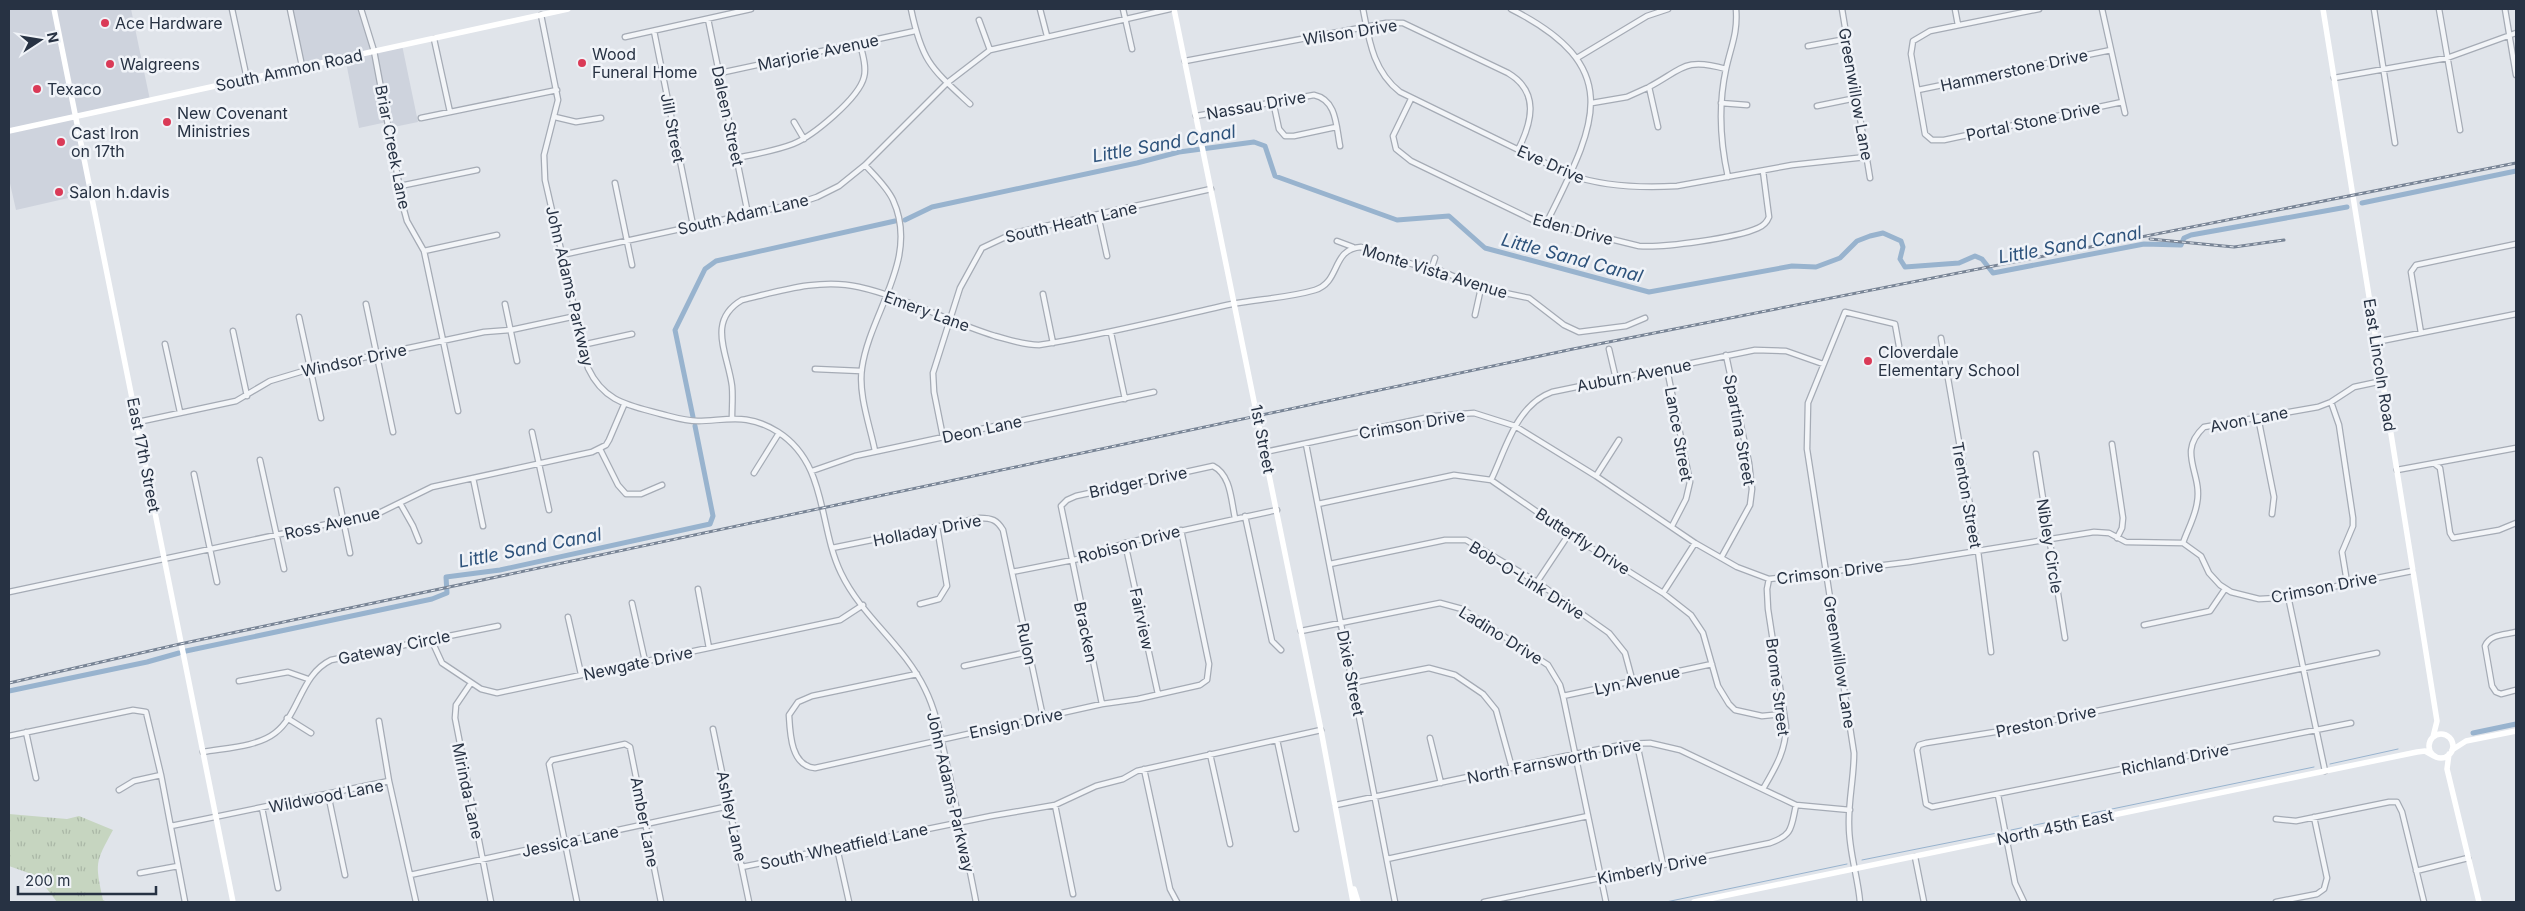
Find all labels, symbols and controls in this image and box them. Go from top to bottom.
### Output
place label: Ace Hardware [115,13,223,33]
north arrow [15,15,65,65]
street label: Wilson Drive [1301,15,1399,49]
marker: Ace Hardware [99,17,111,29]
street label: Greenwillow Lane [1834,26,1878,162]
street label: Marjorie Avenue [756,29,880,75]
text: N [44,30,63,44]
place label: Wood Funeral Home [592,44,697,82]
street label: South Ammon Road [214,45,364,95]
street label: Hammerstone Drive [1938,45,2090,95]
place label: Walgreens [120,54,200,74]
marker: Wood Funeral Home [576,57,588,69]
marker: Walgreens [104,58,116,70]
street label: Daleen Street [708,64,748,168]
place label: Texaco [47,79,102,99]
marker: Texaco [31,83,43,95]
street label: Briar Creek Lane [371,83,415,211]
street label: Nassau Drive [1205,86,1307,124]
street label: Jill Street [656,92,690,164]
street label: Portal Stone Drive [1964,97,2102,145]
place label: New Covenant Ministries [177,103,288,141]
marker: New Covenant Ministries [161,116,173,128]
water label: Little Sand Canal [1091,120,1238,166]
place label: Cast Iron on 17th [71,123,139,161]
marker: Cast Iron on 17th [55,136,67,148]
street label: Eve Drive [1514,140,1588,188]
place label: Salon h.davis [69,182,170,202]
marker: Salon h.davis [53,186,65,198]
street label: South Adam Lane [676,189,810,239]
street label: South Heath Lane [1003,197,1139,247]
street label: John Adams Parkway [542,204,598,368]
street label: Eden Drive [1531,209,1615,249]
water label: Little Sand Canal [1997,221,2144,267]
water label: Little Sand Canal [1499,229,1646,287]
street label: Monte Vista Avenue [1360,239,1510,303]
street label: Emery Lane [882,286,972,336]
street label: East Lincoln Road [2360,297,2400,433]
street label: Windsor Drive [300,339,408,381]
place label: Cloverdale Elementary School [1878,342,2020,380]
street label: Auburn Avenue [1575,354,1693,396]
marker: Cloverdale Elementary School [1862,355,1874,367]
street label: Spartina Street [1720,373,1760,487]
street label: Lance Street [1661,385,1697,483]
street label: East 17th Street [123,396,165,514]
street label: Avon Lane [2208,402,2290,436]
street label: 1st Street [1247,403,1279,475]
street label: Crimson Drive [1357,405,1467,443]
street label: Deon Lane [940,411,1024,447]
street label: Trenton Street [1948,440,1986,550]
street label: Bridger Drive [1087,462,1189,502]
street label: Nibley Circle [2033,497,2067,595]
street label: Ross Avenue [282,502,382,544]
street label: Butterfly Drive [1532,503,1634,579]
street label: Holladay Drive [871,510,983,550]
street label: Robison Drive [1076,521,1182,567]
water label: Little Sand Canal [457,523,604,572]
street label: Bob-O-Link Drive [1466,536,1588,624]
street label: Crimson Drive [1775,556,1885,588]
street label: Crimson Drive [2269,567,2379,607]
street label: Fairview [1126,586,1158,652]
street label: Greenwillow Lane [1820,594,1860,730]
street label: Bracken [1070,600,1102,664]
street label: Ladino Drive [1455,601,1547,669]
street label: Rulon [1013,621,1041,667]
street label: Gateway Circle [336,625,452,669]
street label: Dixie Street [1333,628,1369,718]
street label: Brome Street [1762,637,1794,737]
street label: Newgate Drive [581,642,695,684]
street label: Lyn Avenue [1592,661,1682,699]
street label: Preston Drive [1994,701,2098,741]
street label: Ensign Drive [968,703,1064,743]
street label: John Adams Parkway [923,710,979,874]
street label: North Farnsworth Drive [1465,734,1643,788]
street label: Richland Drive [2120,739,2230,779]
street label: Mirinda Lane [448,741,488,841]
street label: Ashley Lane [713,769,751,863]
street label: Wildwood Lane [267,775,385,817]
street label: Amber Lane [626,775,664,869]
street label: North 45th East [1995,805,2115,849]
street label: South Wheatfield Lane [758,818,930,874]
street label: Jessica Lane [520,821,620,861]
street label: Kimberly Drive [1595,848,1709,888]
scale bar [18,864,155,896]
text: 200 m [25,871,70,890]

